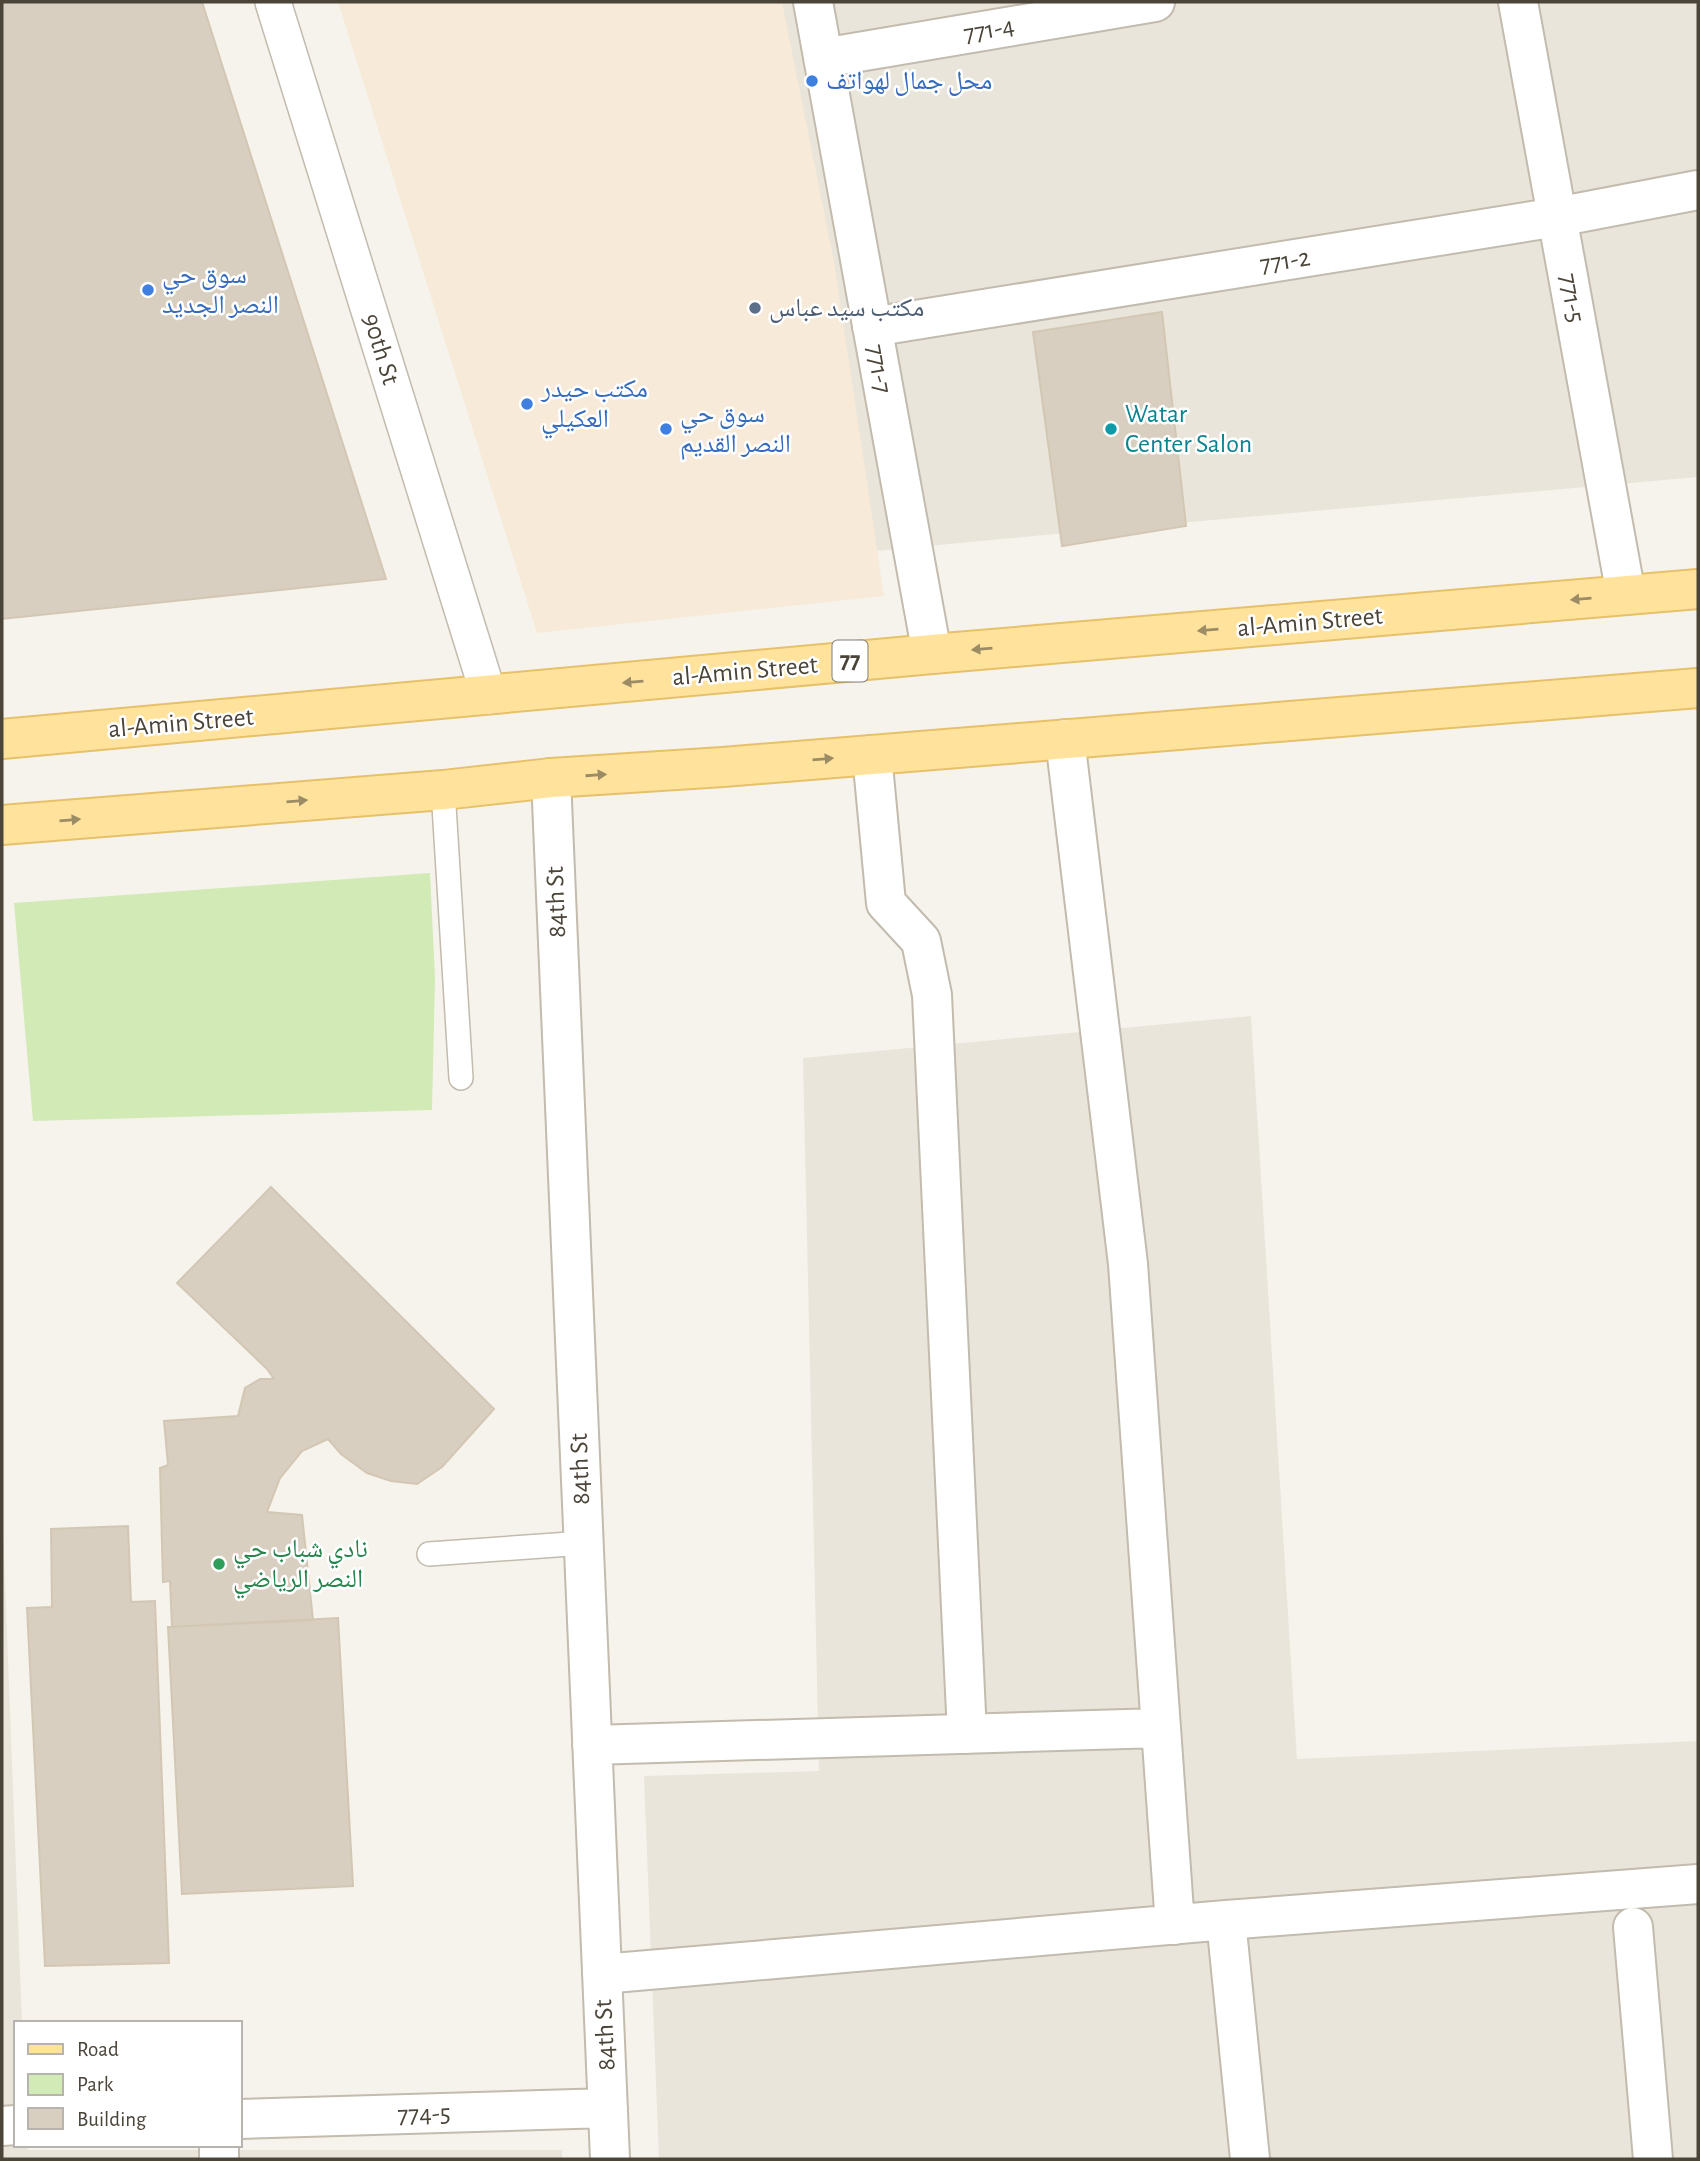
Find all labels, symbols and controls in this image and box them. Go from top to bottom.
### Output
street label: 771-4 [962,13,1016,47]
place label: محل جمال لهواتف [826,68,992,96]
marker: محل جمال لهواتف [804,73,820,89]
street label: 771-2 [1258,244,1312,278]
place label: سوق حي النصر الجديد [162,262,279,319]
street label: 771-5 [1555,271,1589,325]
marker: سوق حي النصر الجديد [140,282,156,298]
place label: مكتب سيد عباس [769,295,924,323]
marker: مكتب سيد عباس [747,300,763,316]
street label: 90th St [358,310,404,388]
street label: 771-7 [862,342,896,396]
place label: مكتب حيدر العكيلي [540,376,648,439]
marker: مكتب حيدر العكيلي [519,396,535,412]
place label: سوق حي النصر القديم [680,401,791,460]
place label: Watar Center Salon [1125,401,1252,457]
marker: سوق حي النصر القديم [658,421,674,437]
marker: Watar Center Salon [1103,421,1119,437]
one-way arrow [1570,594,1592,605]
street label: al-Amin Street [1236,603,1384,641]
one-way arrow [1197,625,1219,636]
road number: 77 [832,640,868,682]
one-way arrow [970,644,992,655]
street label: al-Amin Street [671,652,819,690]
one-way arrow [622,677,644,688]
street label: al-Amin Street [107,704,255,742]
one-way arrow [812,753,834,764]
one-way arrow [586,769,608,780]
one-way arrow [286,796,308,807]
one-way arrow [59,814,81,825]
street label: 84th St [542,866,570,938]
street label: 84th St [566,1433,594,1505]
place label: نادي شباب حي النصر الرياضي [233,1536,368,1599]
marker: نادي شباب حي النصر الرياضي [211,1556,227,1572]
street label: 84th St [590,1999,620,2071]
legend [14,2021,242,2147]
text: Road [77,2039,119,2060]
text: Park [77,2074,114,2095]
street label: 774-5 [397,2100,451,2128]
text: Building [77,2109,147,2130]

